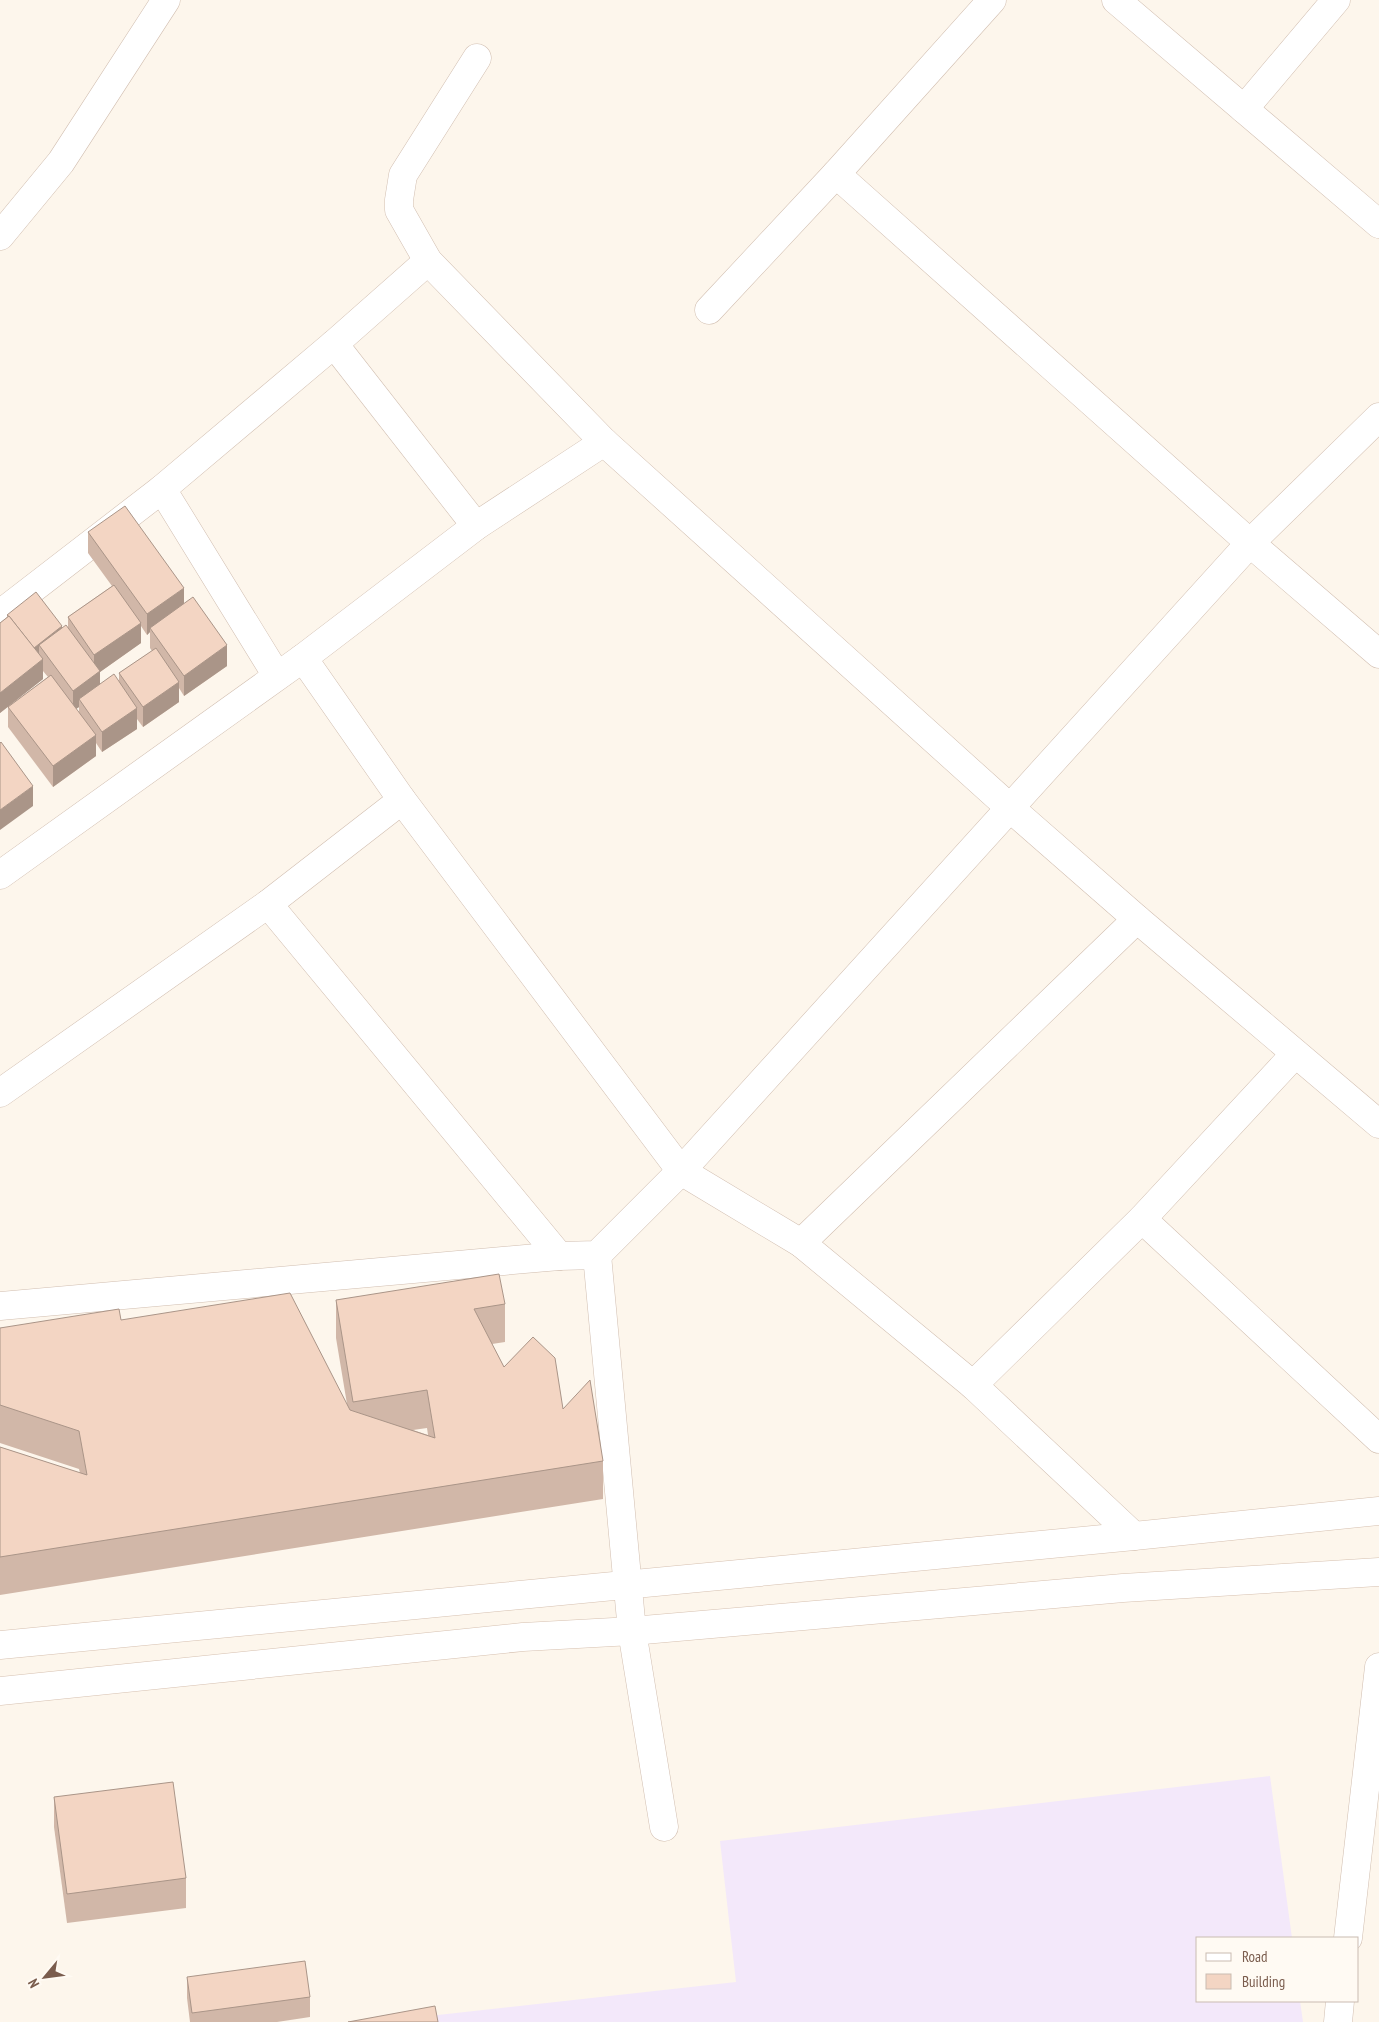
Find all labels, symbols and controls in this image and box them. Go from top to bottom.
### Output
legend [1196,1937,1359,2002]
text: Road [1242,1947,1268,1966]
north arrow [20,1952,70,2002]
text: Building [1242,1972,1285,1991]
text: N [24,1976,43,1991]

